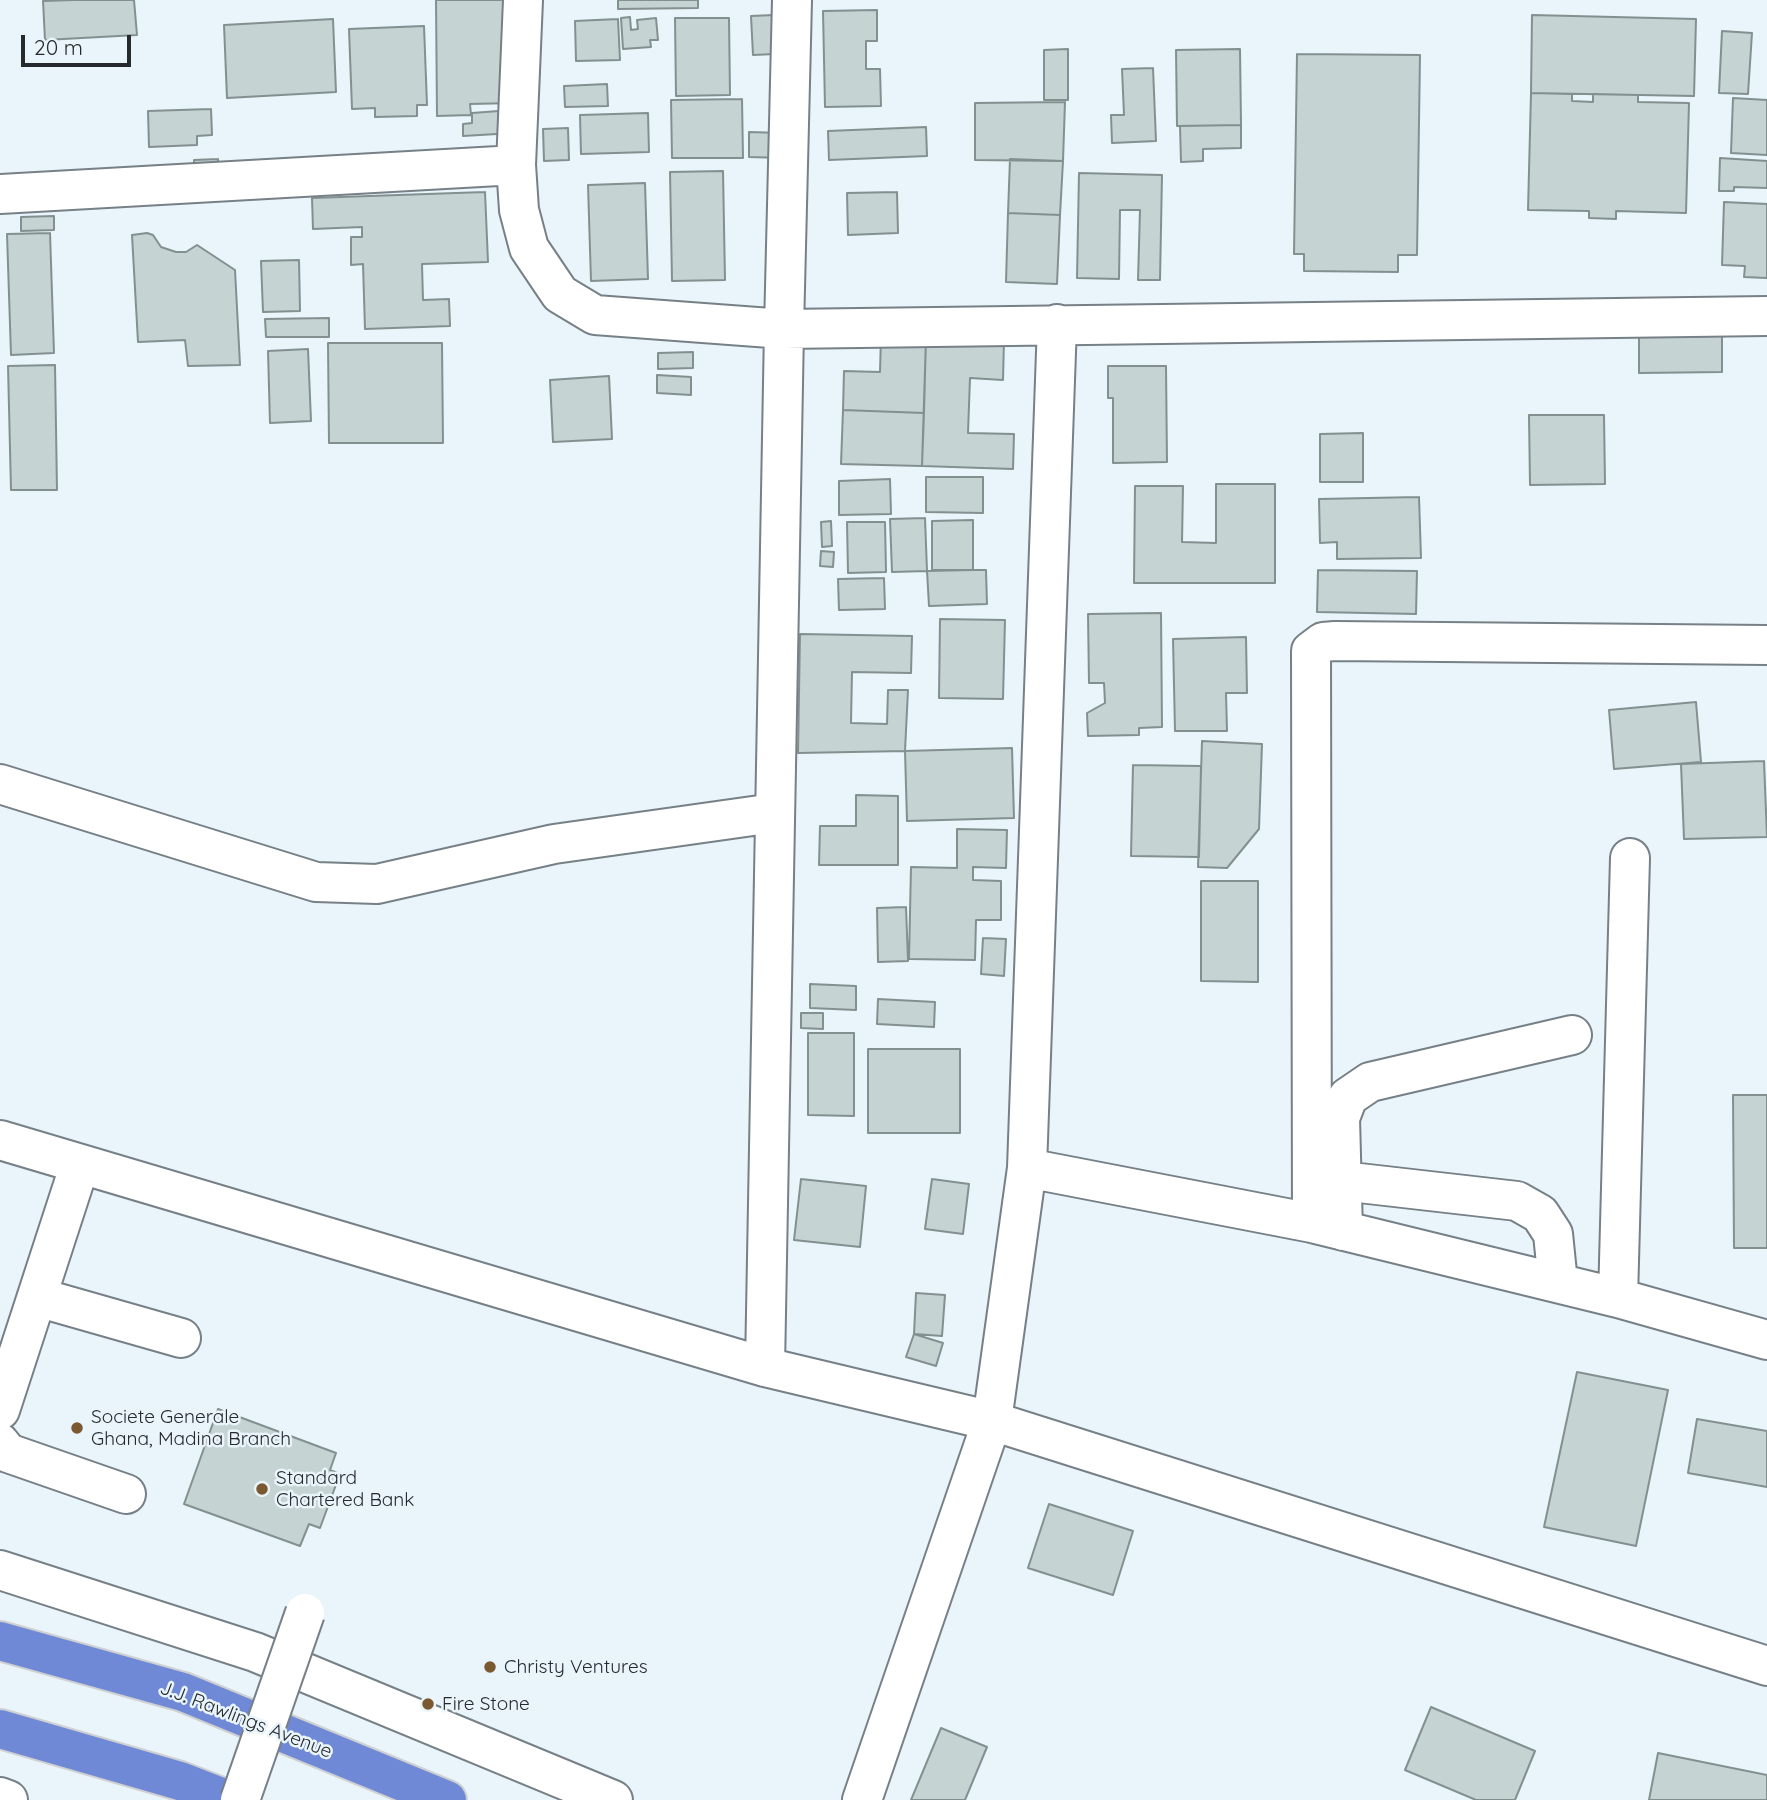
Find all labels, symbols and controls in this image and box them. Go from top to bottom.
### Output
scale bar [24,21,135,65]
text: 20 m [34,34,83,60]
place label: Societe Generale Ghana, Madina Branch [91,1406,291,1450]
marker: Societe Generale Ghana, Madina Branch [69,1420,85,1436]
place label: Standard Chartered Bank [276,1467,414,1511]
marker: Standard Chartered Bank [254,1481,270,1497]
place label: Christy Ventures [504,1656,648,1678]
marker: Christy Ventures [482,1659,498,1675]
street label: J.J. Rawlings Avenue [157,1677,335,1763]
place label: Fire Stone [442,1693,530,1715]
marker: Fire Stone [420,1696,436,1712]

